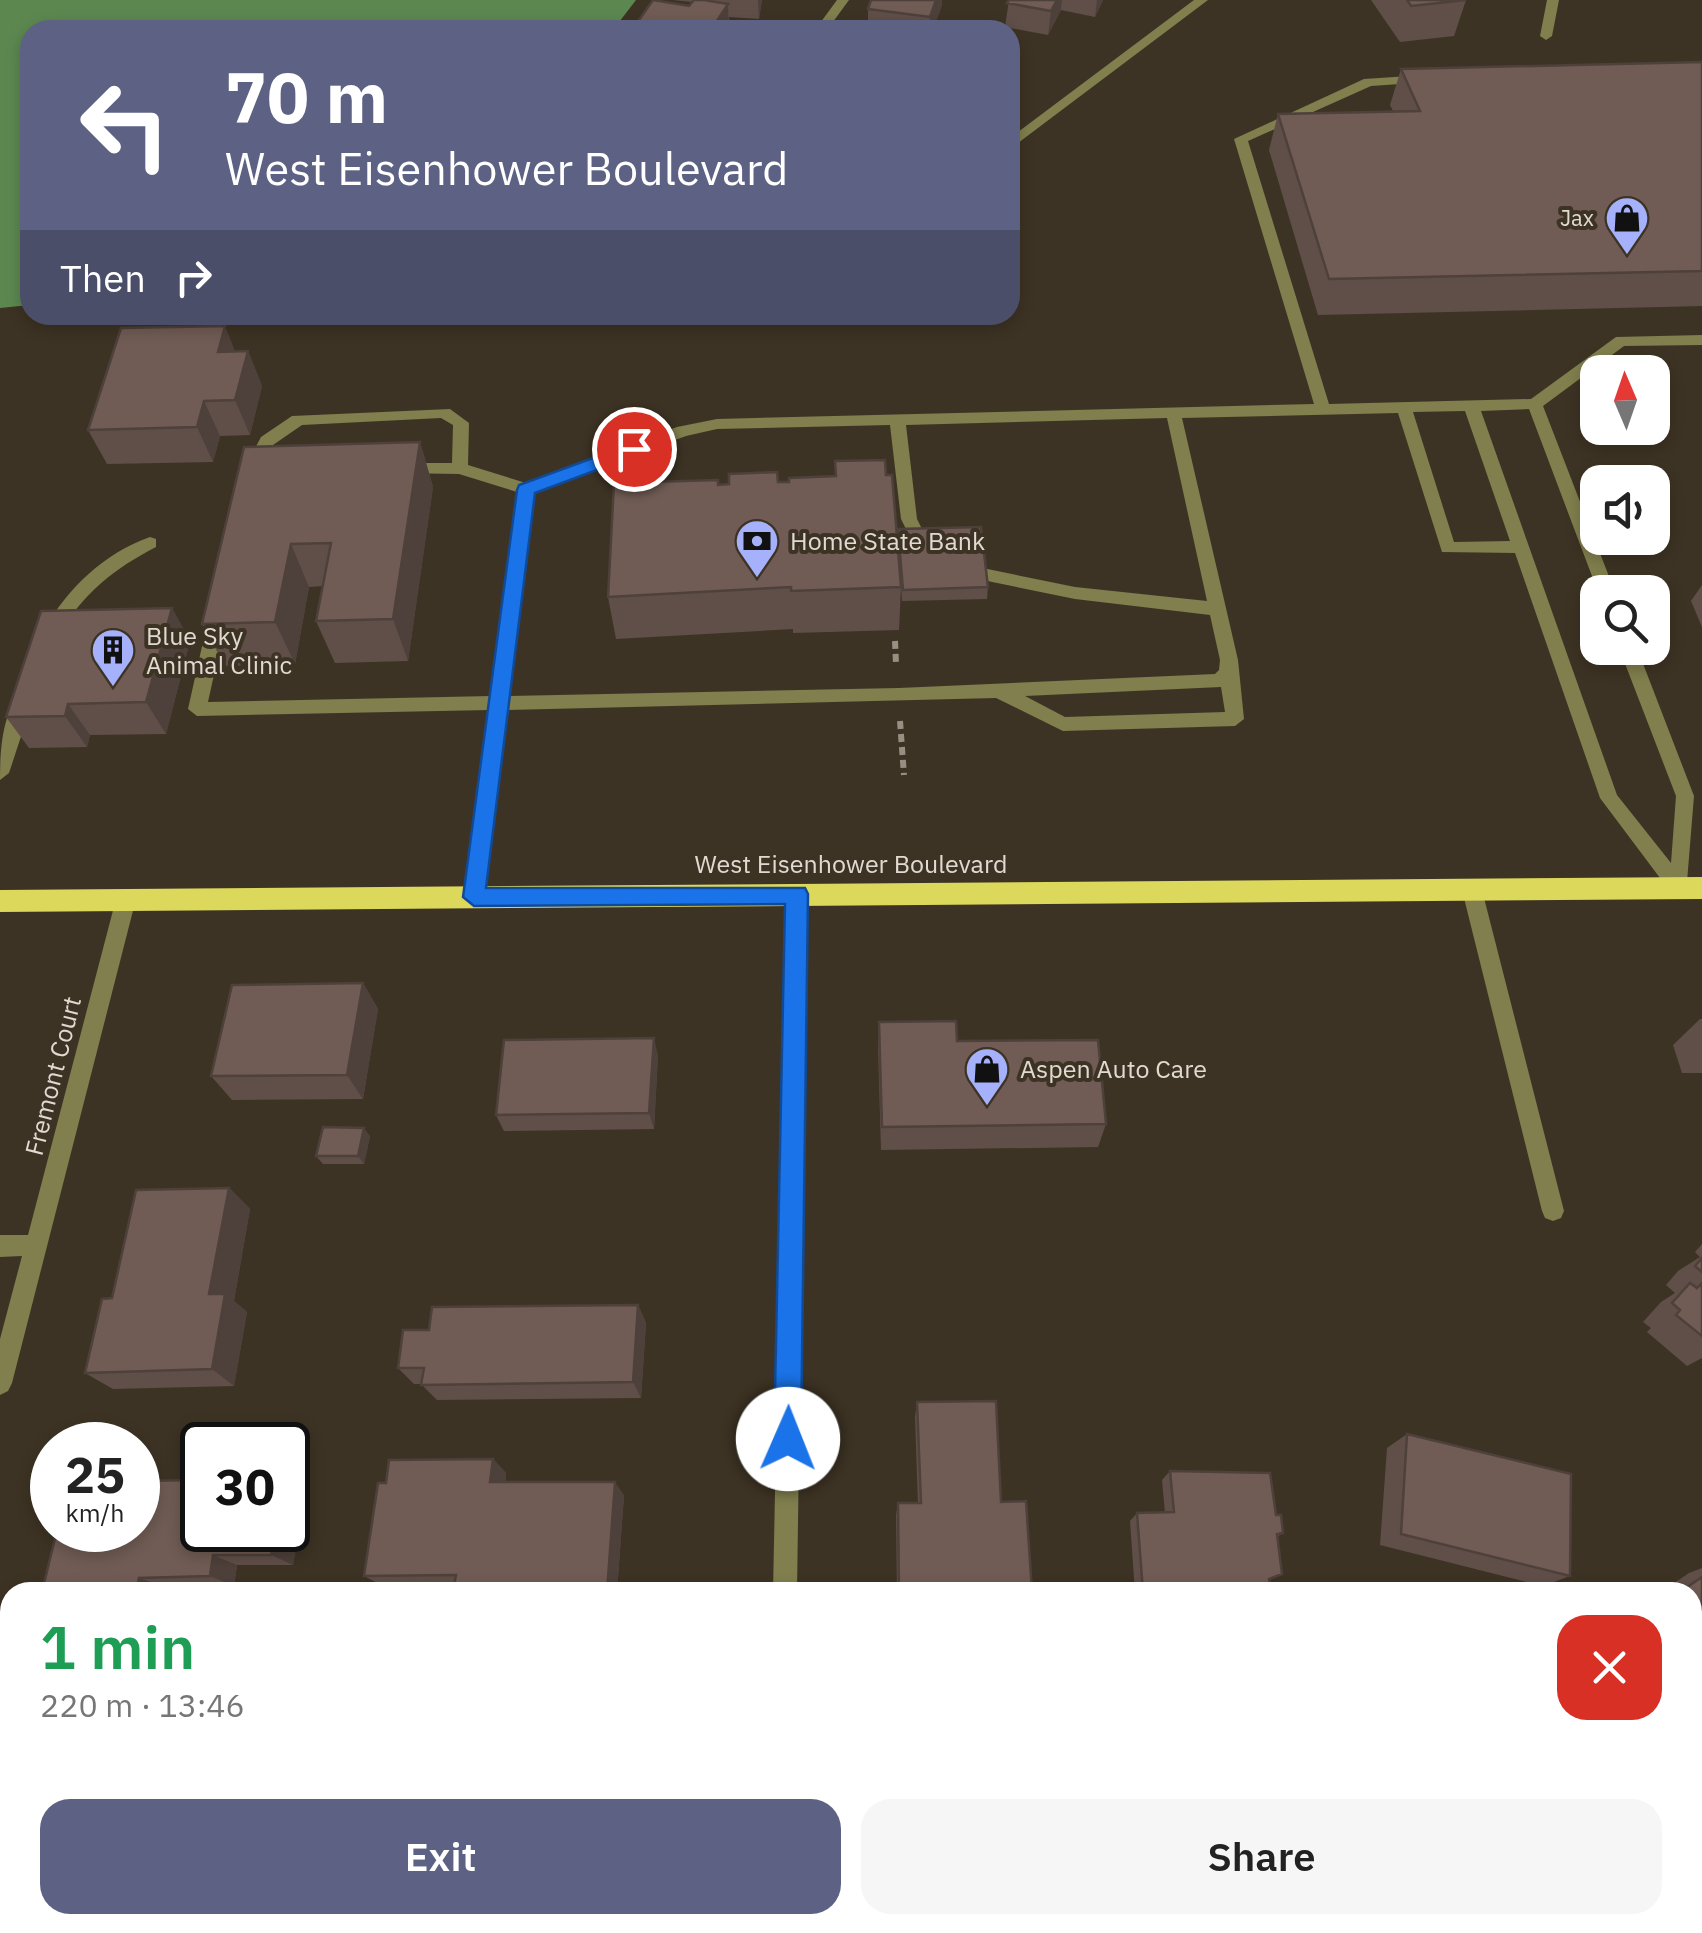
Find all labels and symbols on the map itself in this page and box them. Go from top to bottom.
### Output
shop icon: Jax [1604,195,1650,256]
place label: Jax [1560,203,1594,232]
north arrow [1580,355,1670,445]
pin [592,407,677,492]
bank icon: Home State Bank [734,518,780,579]
place label: Home State Bank [790,524,985,557]
place label: Blue Sky Animal Clinic [146,619,292,681]
building icon: Blue Sky Animal Clinic [90,627,136,688]
street label: West Eisenhower Boulevard [695,847,1007,880]
street label: Fremont Court [17,993,88,1159]
shop icon: Aspen Auto Care [964,1046,1010,1107]
place label: Aspen Auto Care [1020,1052,1207,1085]
position arrow [736,1387,840,1491]
speed limit sign: 30 [180,1422,310,1552]

